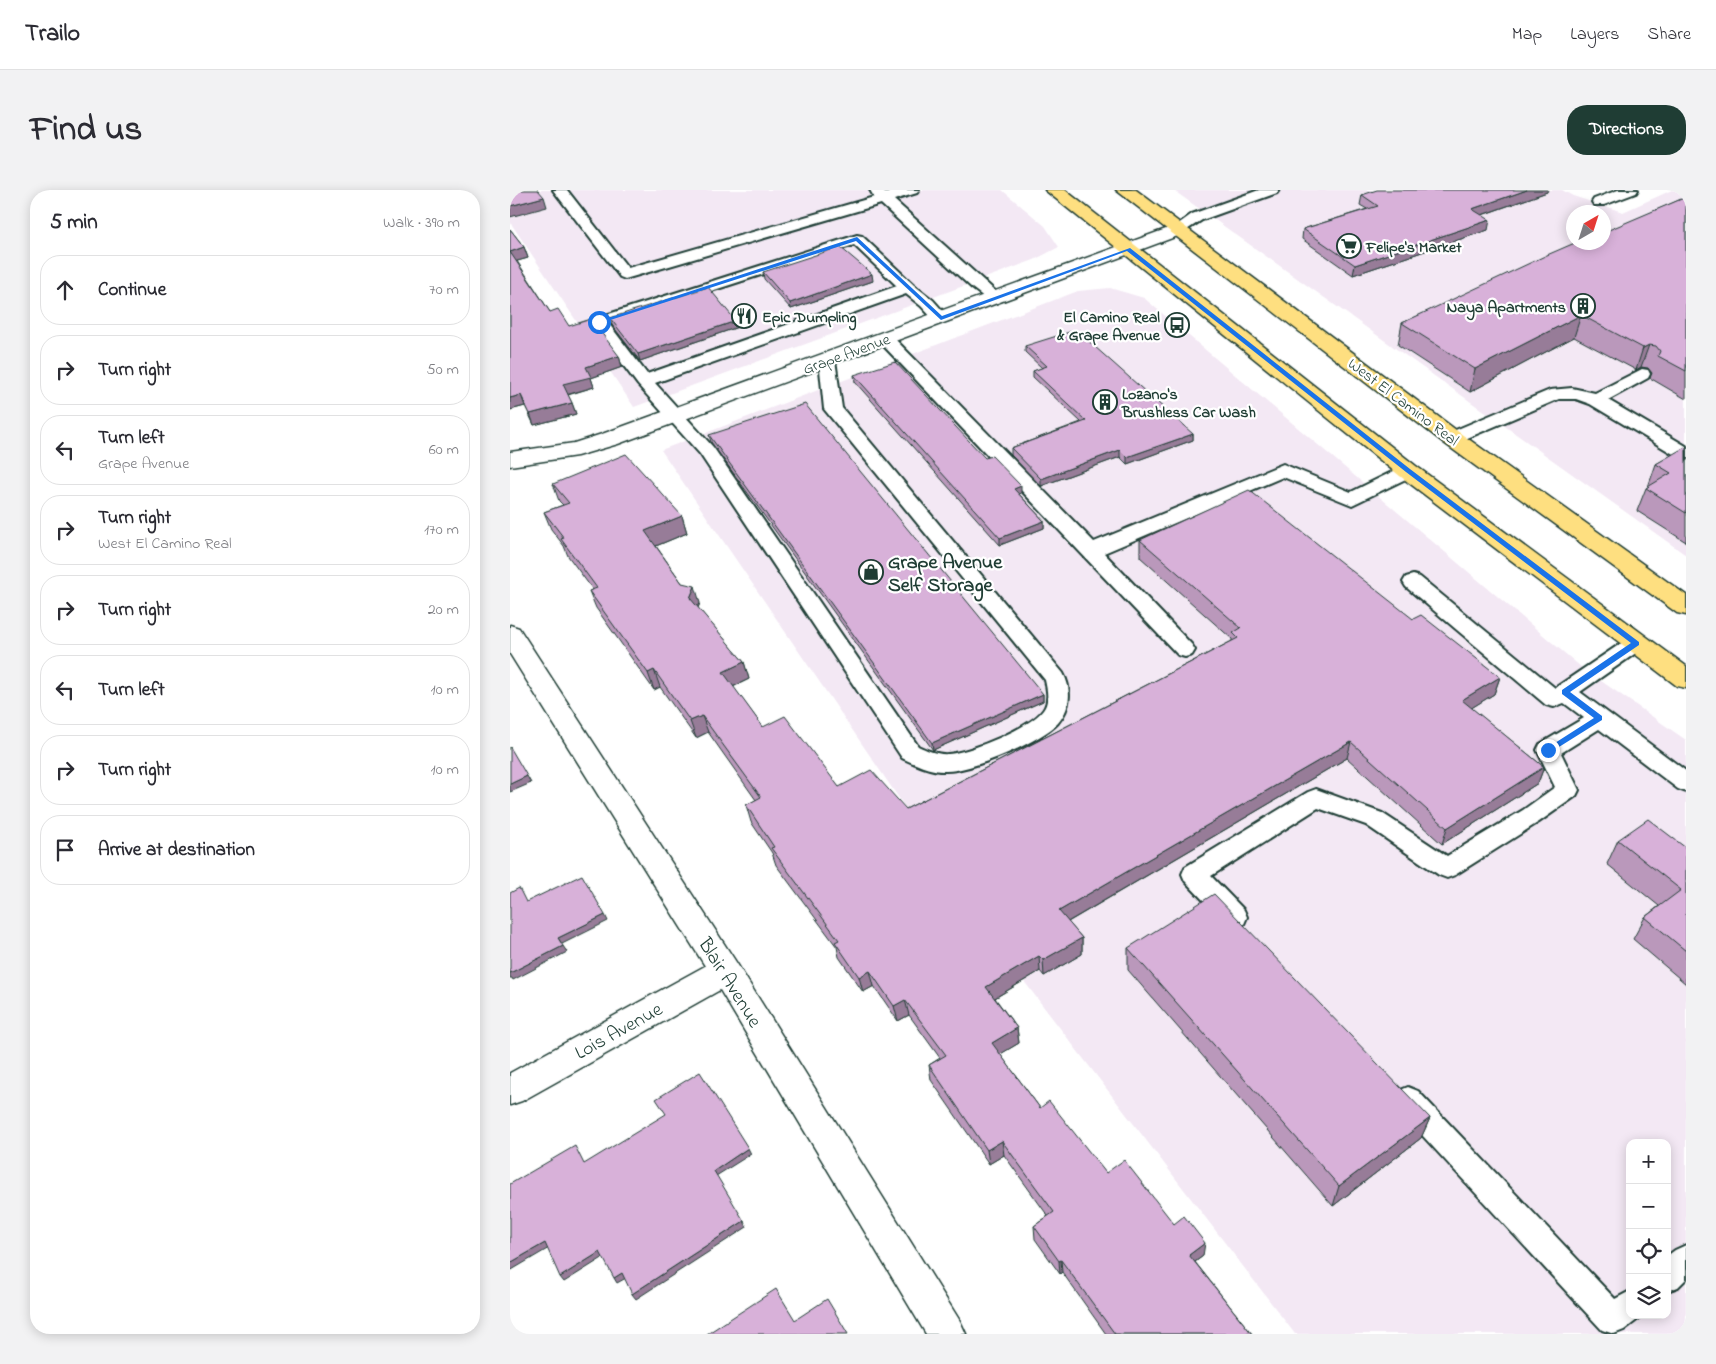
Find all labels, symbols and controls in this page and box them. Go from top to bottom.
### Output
text: Trailo [25,17,80,52]
text: Map [1512,22,1542,48]
text: Layers [1570,22,1620,48]
text: Share [1648,22,1691,48]
text: Find us [30,105,142,156]
button: Directions [1567,105,1686,155]
north arrow [1566,205,1611,250]
text: 5 min [50,208,98,238]
text: Walk · 390 m [383,211,460,235]
supermarket icon: Felipe's Market [1336,233,1362,259]
place label: Felipe's Market [1365,236,1462,260]
icon: ahead [51,276,79,304]
text: Continue [98,277,166,304]
text: 70 m [429,278,459,302]
building icon: Naya Apartments [1570,293,1596,319]
place label: Naya Apartments [1446,296,1566,321]
restaurant icon: Epic Dumpling [731,303,757,329]
place label: Epic Dumpling [762,306,857,331]
place label: El Camino Real & Grape Avenue [1056,306,1161,348]
route start [588,311,611,334]
bus stop icon: El Camino Real & Grape Avenue [1164,312,1190,338]
street label: Grape Avenue [800,328,894,382]
street label: West El Camino Real [1342,353,1464,453]
icon: right [51,356,79,384]
text: Turn right [98,357,171,384]
text: 50 m [427,358,459,382]
place label: Lozano's Brushless Car Wash [1121,383,1256,425]
building icon: Lozano's Brushless Car Wash [1092,389,1118,415]
text: Turn left [98,425,165,452]
icon: left [51,436,79,464]
text: 60 m [429,438,459,462]
text: Grape Avenue [98,452,189,476]
text: Turn right [98,505,171,532]
icon: right [51,516,79,544]
text: 170 m [424,518,459,542]
text: West El Camino Real [98,532,232,556]
place label: Grape Avenue Self Storage [888,549,1003,602]
shop icon: Grape Avenue Self Storage [858,559,884,585]
icon: right [51,596,79,624]
text: Turn right [98,597,171,624]
text: 20 m [428,598,459,622]
icon: left [51,676,79,704]
text: Turn left [98,677,165,704]
text: 10 m [431,678,459,702]
route end [1537,739,1560,762]
icon: right [51,756,79,784]
text: Turn right [98,757,171,784]
text: 10 m [431,758,459,782]
icon: arrive [51,836,79,864]
text: Arrive at destination [98,837,255,864]
street label: Blair Avenue [689,932,768,1034]
street label: Lois Avenue [570,996,668,1068]
map controls [1626,1139,1671,1319]
button: + [1626,1139,1671,1184]
button: − [1626,1184,1671,1229]
button: locate [1626,1229,1671,1274]
button: layers [1626,1274,1671,1319]

